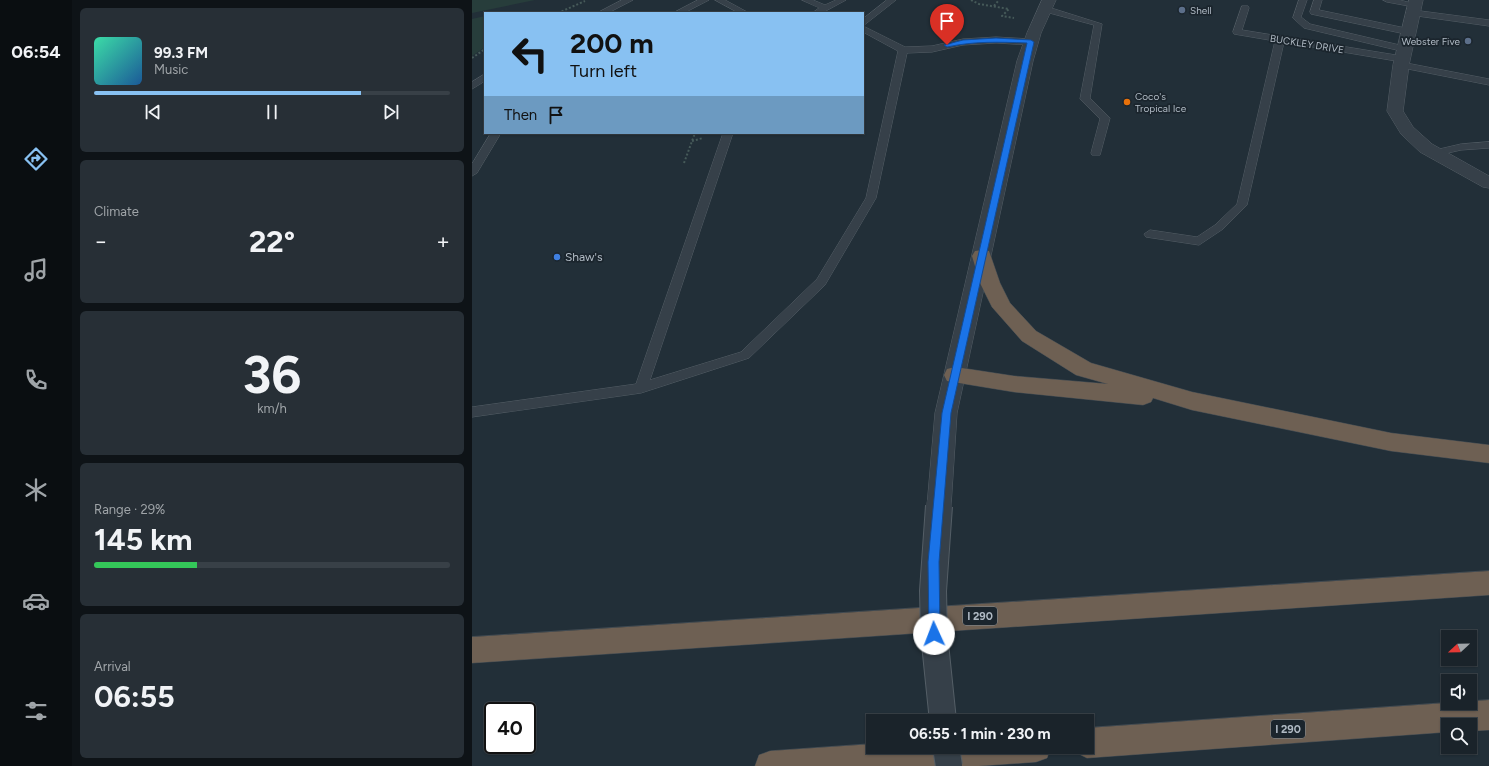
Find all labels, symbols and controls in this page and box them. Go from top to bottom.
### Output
pin [930,4,964,45]
place label: Shell [1190,4,1212,17]
marker: Shell [1177,5,1187,15]
icon: arrive [936,10,958,32]
text: 200 m [570,26,654,60]
icon: left [504,28,556,80]
street label: BUCKLEY DRIVE [1269,32,1345,56]
place label: Webster Five [1401,35,1461,48]
marker: Webster Five [1463,36,1473,46]
text: 06:54 [11,41,61,63]
text: 99.3 FM [154,44,208,62]
text: Turn left [570,60,637,82]
text: Music [154,62,188,77]
place label: Coco's Tropical Ice [1135,90,1187,115]
marker: Coco's Tropical Ice [1122,97,1132,107]
icon: previous [142,101,164,123]
icon: pause [261,101,283,123]
icon: next [380,101,402,123]
icon: arrive [545,104,567,126]
text: Then [504,106,537,124]
icon: directions [22,145,50,173]
text: Climate [94,204,139,219]
text: 22° [249,223,295,260]
text: − [94,228,108,255]
text: + [436,228,450,255]
place label: Shaw's [565,250,603,264]
marker: Shaw's [552,252,562,262]
icon: music [22,256,50,284]
text: 36 [242,344,302,406]
icon: phone [22,366,50,394]
text: km/h [257,401,287,416]
icon: climate [22,476,50,504]
text: Range · 29% [94,502,165,517]
text: 145 km [94,521,193,558]
icon: car [22,587,50,615]
road number: I 290 [963,607,997,625]
position arrow [913,613,955,655]
north arrow [1441,630,1477,666]
map controls [1441,630,1477,754]
text: Arrival [94,659,131,674]
button: sound [1441,674,1477,710]
text: 06:55 [94,678,175,715]
icon: filters [22,697,50,725]
speed limit sign: 40 [484,702,536,754]
button: search [1441,718,1477,754]
road number: I 290 [1271,720,1305,738]
text: 06:55 · 1 min · 230 m [909,725,1051,743]

